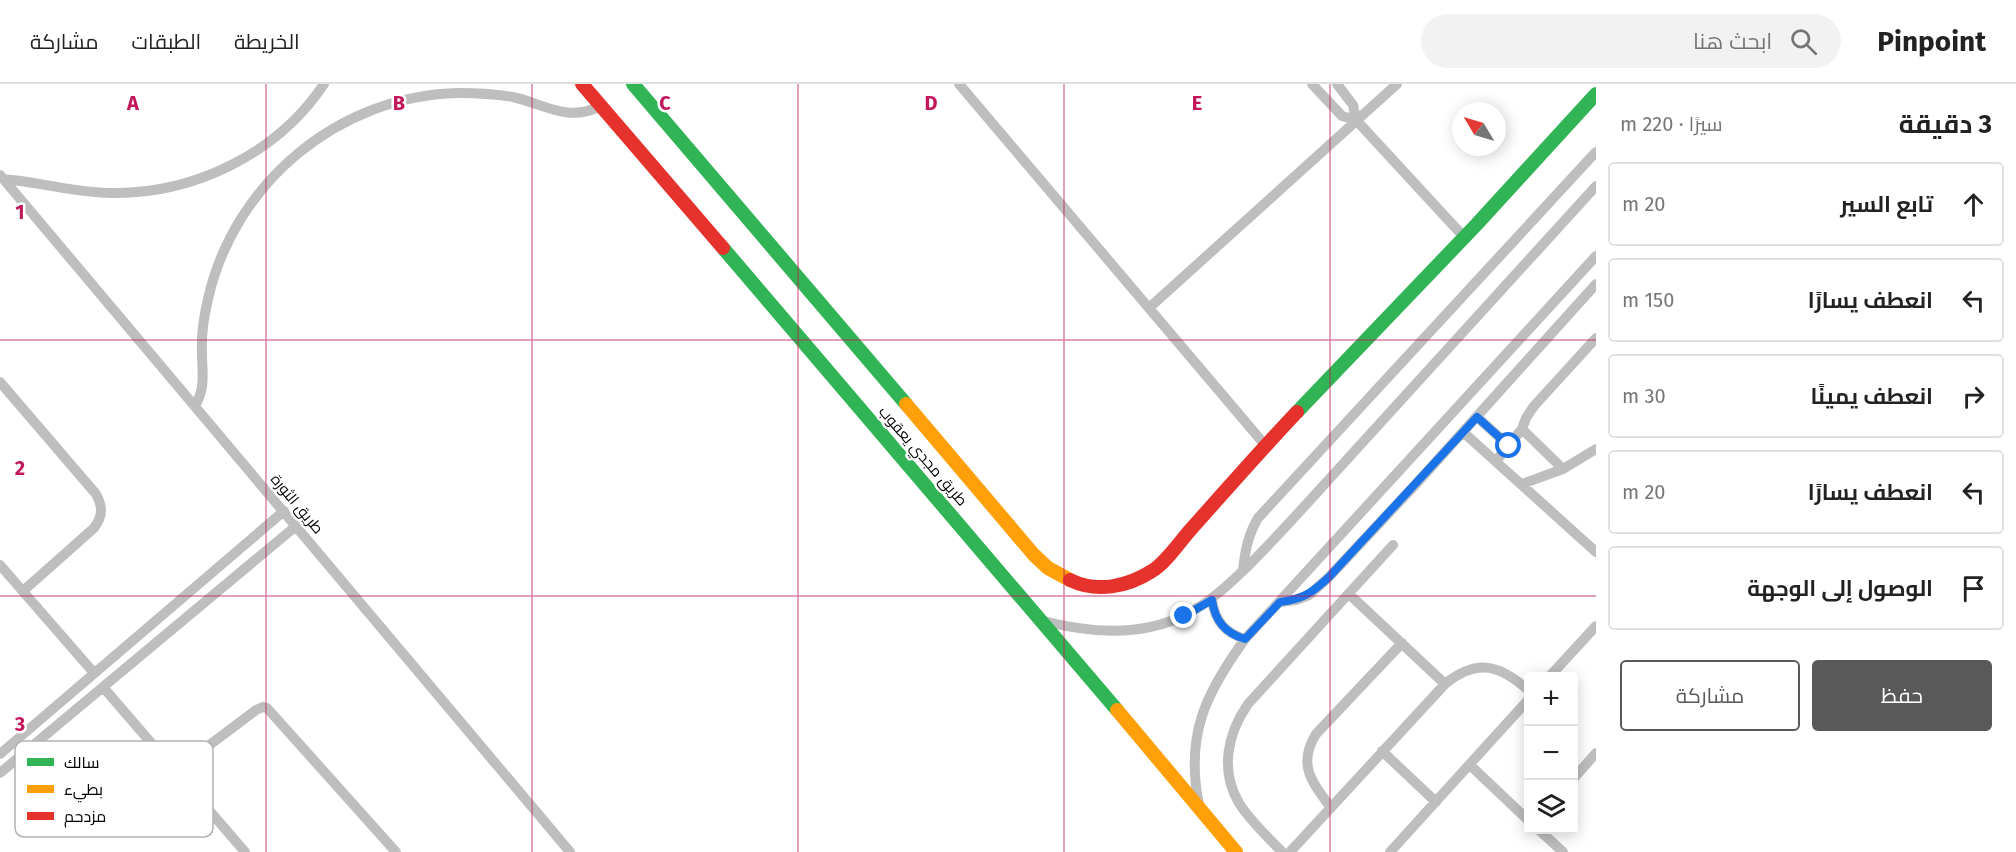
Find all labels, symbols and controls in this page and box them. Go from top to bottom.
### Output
search box [1421,14,1841,68]
icon: search [1787,25,1820,58]
text: Pinpoint [1877,25,1986,58]
text: ابحث هنا [1693,28,1772,55]
text: مشاركة [30,29,99,55]
text: الطبقات [132,29,201,55]
text: الخريطة [234,29,300,55]
text: A [126,91,140,115]
text: B [393,91,405,115]
text: C [659,91,671,115]
text: D [924,91,938,115]
text: E [1192,91,1202,115]
north arrow [1452,102,1506,156]
text: 3 دقيقة [1899,109,1992,140]
text: سيرًا · 220 m [1620,112,1723,136]
icon: ahead [1957,188,1990,221]
text: تابع السير [1840,191,1933,218]
text: 20 m [1622,192,1666,216]
text: 1 [15,200,25,224]
icon: left [1957,284,1990,317]
text: انعطف يسارًا [1808,287,1933,314]
text: 150 m [1622,288,1674,312]
icon: right [1957,380,1990,413]
text: انعطف يمينًا [1811,383,1933,410]
text: 30 m [1622,384,1666,408]
street label: طريق مجدي يعقوب [873,403,971,511]
route start [1495,432,1521,458]
text: 2 [15,456,25,480]
street label: طريق الثورة [266,471,327,538]
icon: left [1957,476,1990,509]
text: انعطف يسارًا [1808,479,1933,506]
text: 20 m [1622,480,1666,504]
icon: arrive [1957,572,1990,605]
text: الوصول إلى الوجهة [1747,575,1933,602]
route end [1170,602,1196,628]
button: مشاركة [1620,660,1800,731]
button: حفظ [1812,660,1992,731]
map controls [1524,672,1578,834]
button: + [1524,672,1578,726]
text: 3 [14,712,25,736]
button: − [1524,726,1578,780]
legend [15,741,213,837]
text: سالك [64,753,99,772]
text: بطيء [64,780,103,803]
button: layers [1524,780,1578,834]
text: مزدحم [64,807,106,828]

